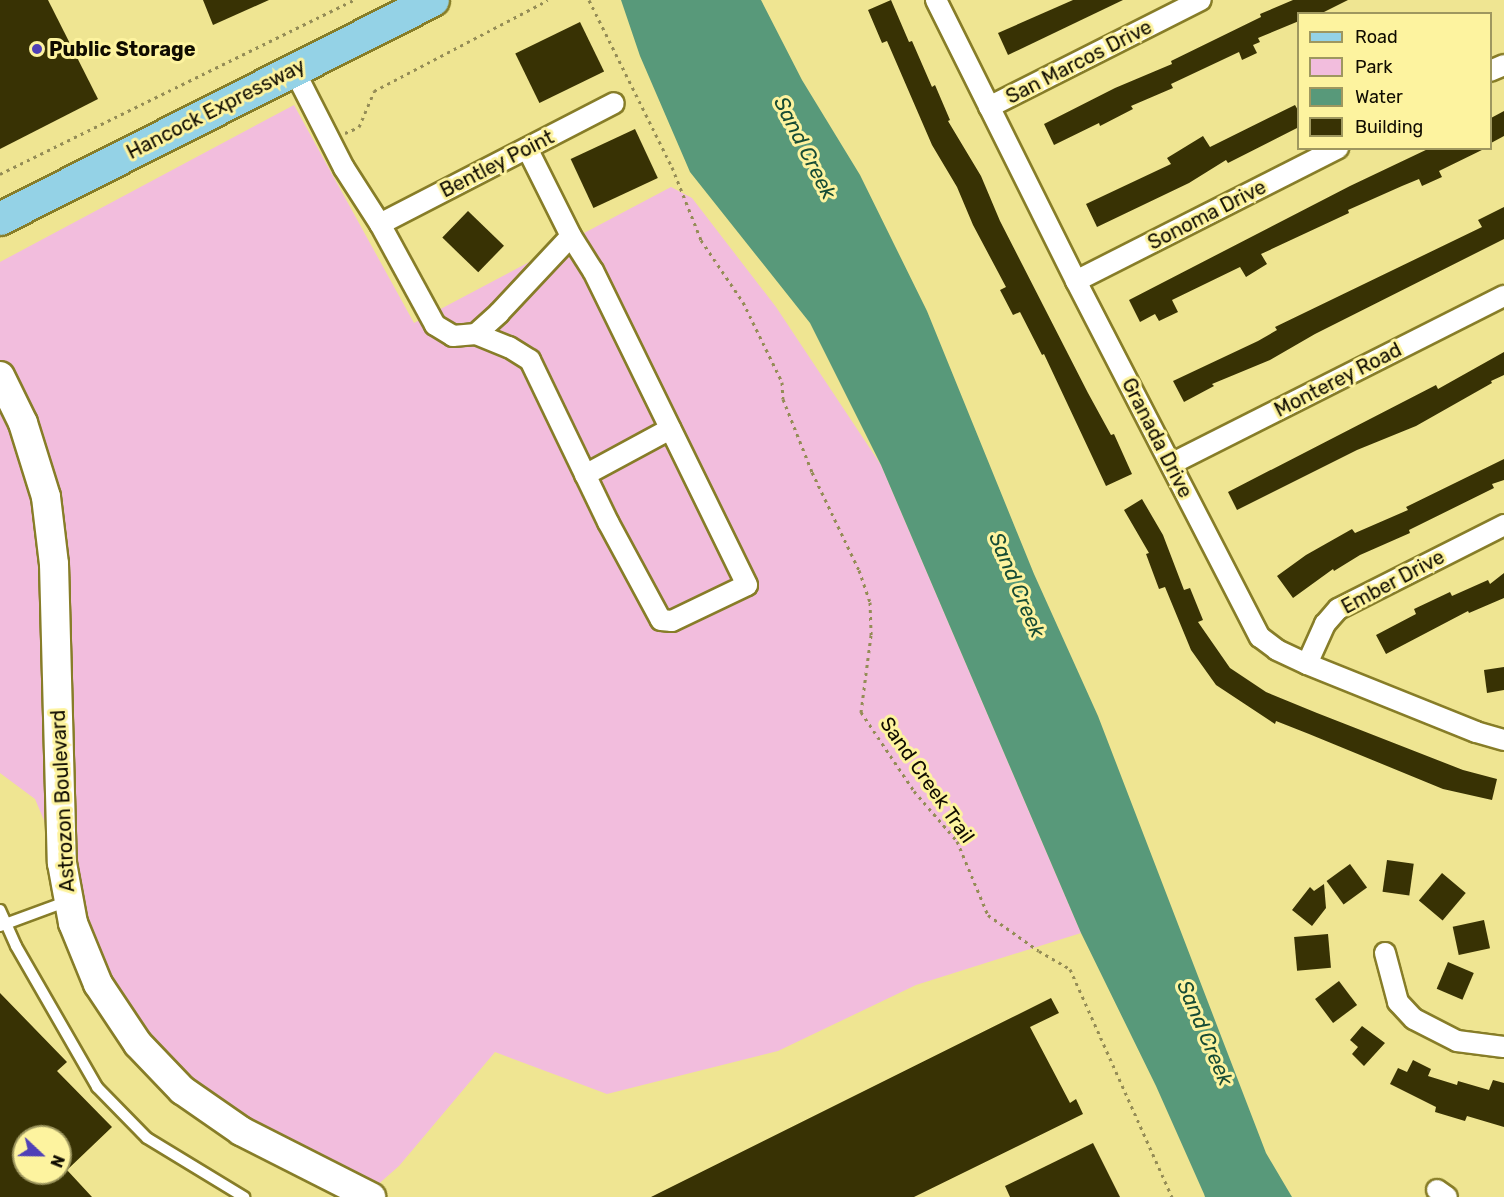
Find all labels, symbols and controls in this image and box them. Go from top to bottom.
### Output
legend [1297,12,1492,150]
street label: San Marcos Drive [1002,15,1156,109]
text: Road [1355,26,1398,48]
place label: Public Storage [49,37,196,61]
marker: Public Storage [30,42,44,56]
street label: Hancock Expressway [123,54,309,164]
text: Park [1355,56,1392,78]
text: Water [1355,86,1403,108]
water label: Sand Creek [768,92,842,204]
text: Building [1355,116,1423,138]
street label: Bentley Point [436,125,558,203]
street label: Sonoma Drive [1144,175,1270,255]
street label: Monterey Road [1270,338,1406,422]
street label: Granada Drive [1117,374,1197,502]
water label: Sand Creek [984,529,1050,641]
street label: Ember Drive [1337,545,1449,619]
street label: Astrozon Boulevard [46,709,80,893]
street label: Sand Creek Trail [874,712,980,848]
water label: Sand Creek [1172,977,1238,1089]
north arrow [12,1125,72,1185]
text: N [46,1152,68,1170]

